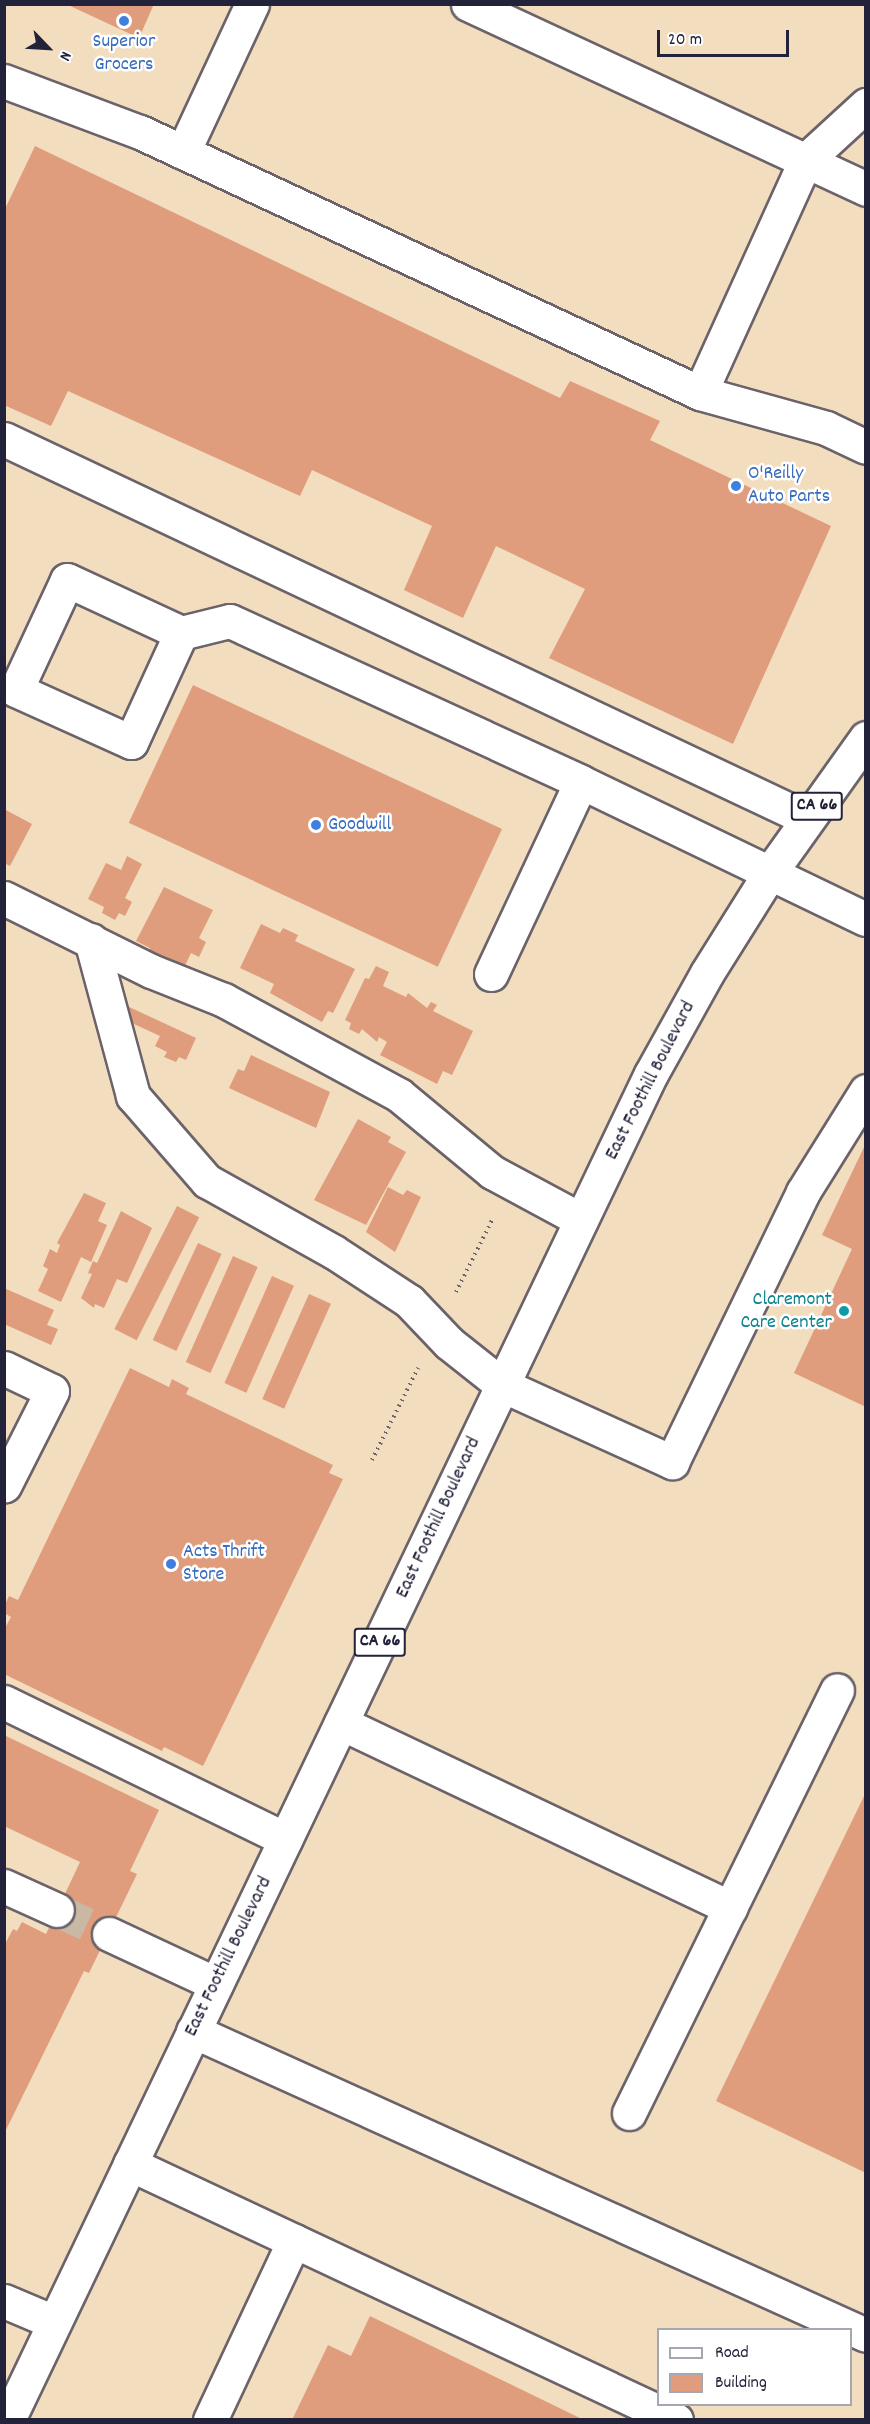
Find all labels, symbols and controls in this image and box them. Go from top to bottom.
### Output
marker: Superior Grocers [117,14,131,28]
north arrow [18,18,78,78]
scale bar [660,18,792,56]
text: 20 m [668,28,702,53]
place label: Superior Grocers [93,30,155,77]
text: N [53,47,77,64]
place label: O'Reilly Auto Parts [748,462,830,509]
marker: O'Reilly Auto Parts [729,479,743,493]
road number: CA 66 [790,791,844,821]
place label: Goodwill [328,813,391,837]
marker: Goodwill [309,818,323,832]
street label: East Foothill Boulevard [601,998,701,1164]
place label: Claremont Care Center [740,1288,832,1335]
marker: Claremont Care Center [837,1304,851,1318]
street label: East Foothill Boulevard [391,1434,487,1602]
place label: Acts Thrift Store [183,1540,265,1587]
marker: Acts Thrift Store [164,1557,178,1571]
road number: CA 66 [353,1627,407,1657]
street label: East Foothill Boulevard [180,1873,278,2041]
legend [657,2328,852,2406]
text: Road [715,2341,749,2366]
text: Building [715,2371,767,2396]

